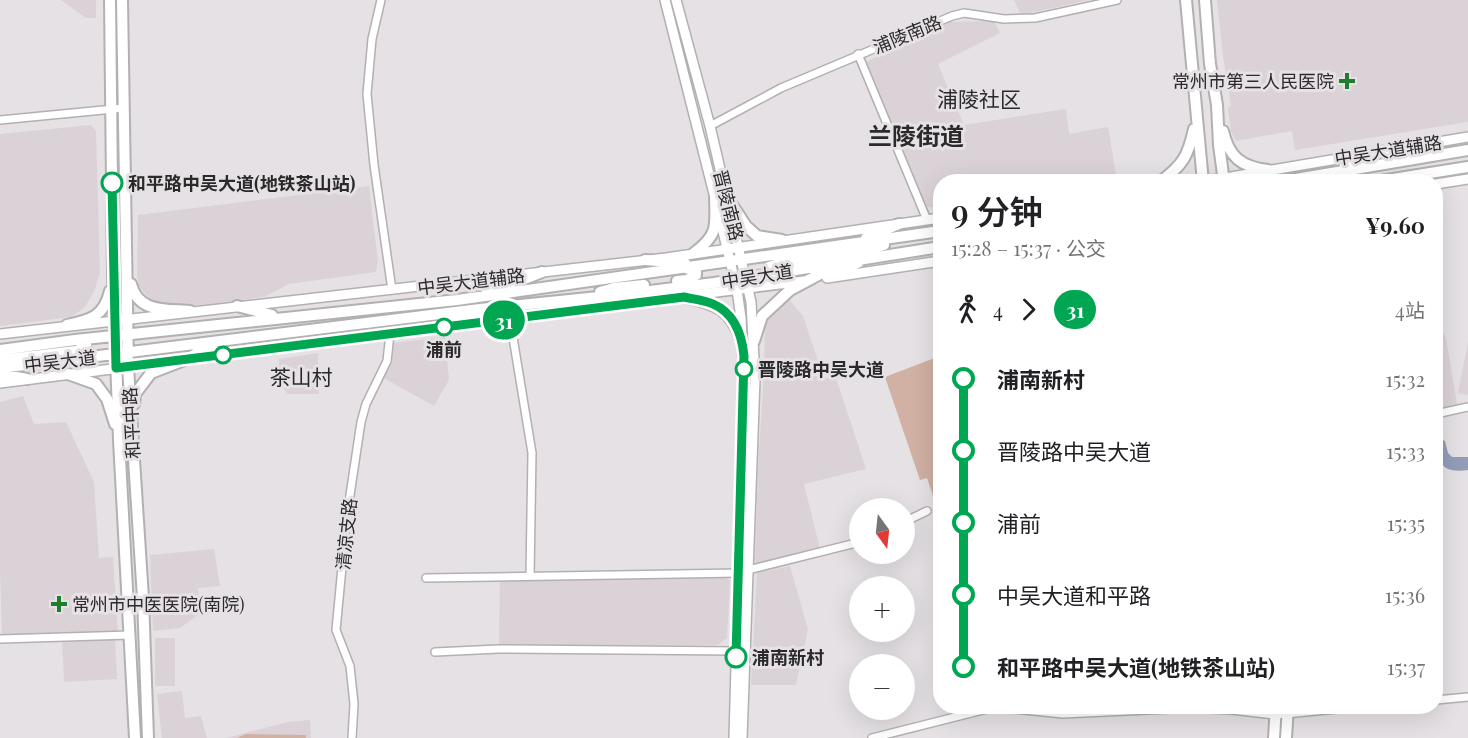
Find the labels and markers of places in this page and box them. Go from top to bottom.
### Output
place label: 常州市第三人民医院 [1172,69,1334,93]
marker: 常州市第三人民医院 [1338,72,1356,90]
place label: 和平路中吴大道(地铁茶山站) [128,171,356,195]
marker: 和平路中吴大道(地铁茶山站) [101,172,123,194]
marker: 浦前 [435,318,453,336]
place label: 浦前 [426,337,462,361]
unlabelled marker [214,346,232,364]
place label: 晋陵路中吴大道 [758,357,884,381]
marker: 晋陵路中吴大道 [735,360,753,378]
place label: 常州市中医医院(南院) [72,592,245,616]
marker: 常州市中医医院(南院) [50,595,68,613]
place label: 浦南新村 [752,645,824,669]
marker: 浦南新村 [725,646,747,668]

